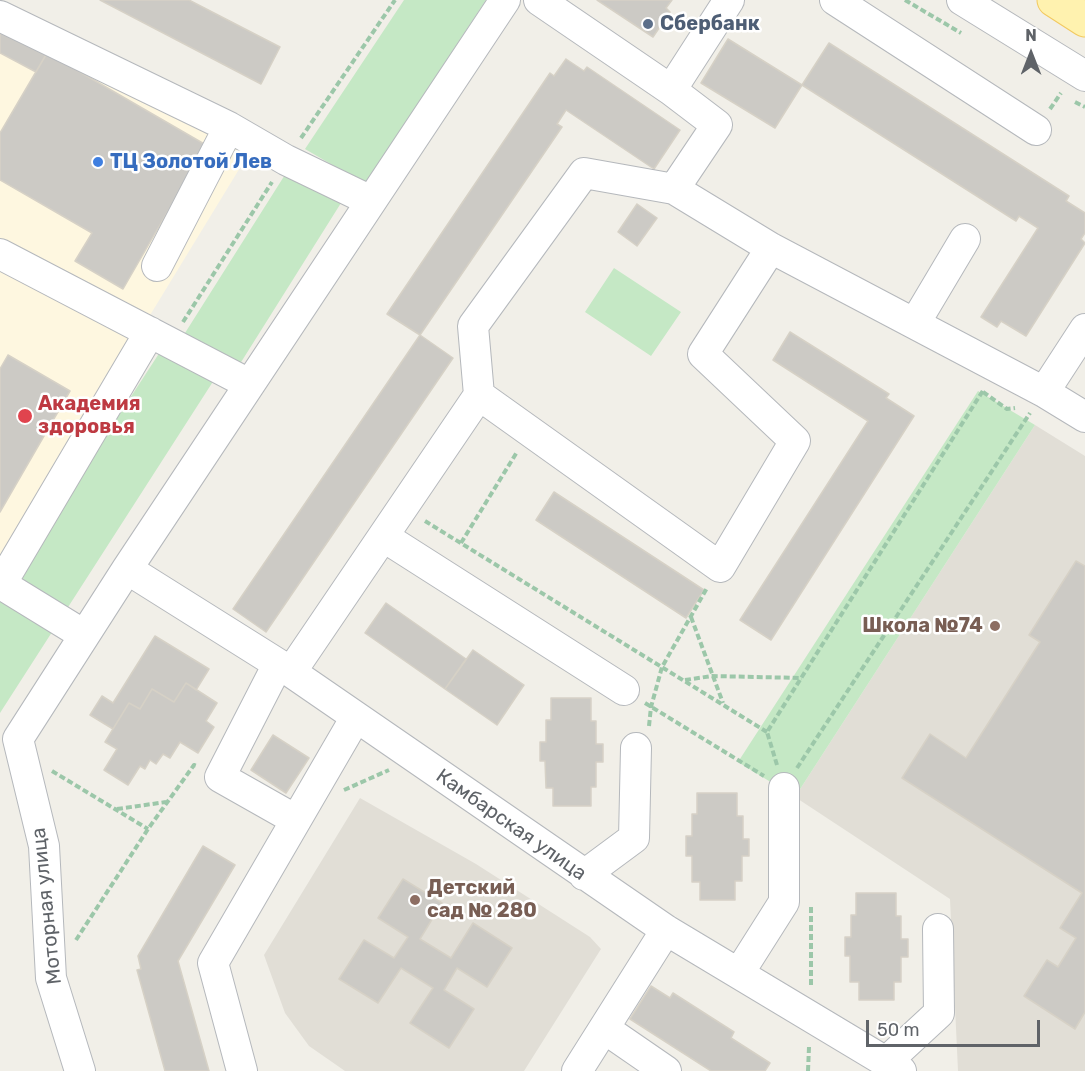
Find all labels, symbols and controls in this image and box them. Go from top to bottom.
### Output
place label: Сбербанк [660,12,760,36]
marker: Сбербанк [641,17,655,31]
north arrow [1001,24,1061,84]
text: N [1025,26,1037,45]
place label: ТЦ Золотой Лев [110,150,272,174]
marker: ТЦ Золотой Лев [91,155,105,169]
place label: Академия здоровья [38,392,141,439]
marker: Академия здоровья [16,407,34,425]
place label: Школа №74 [862,614,983,638]
marker: Школа №74 [988,619,1002,633]
street label: Камбарская улица [431,764,591,886]
street label: Моторная улица [27,826,67,986]
place label: Детский сад № 280 [427,876,537,923]
marker: Детский сад № 280 [408,893,422,907]
scale bar [869,1008,1043,1046]
text: 50 m [877,1019,920,1041]

